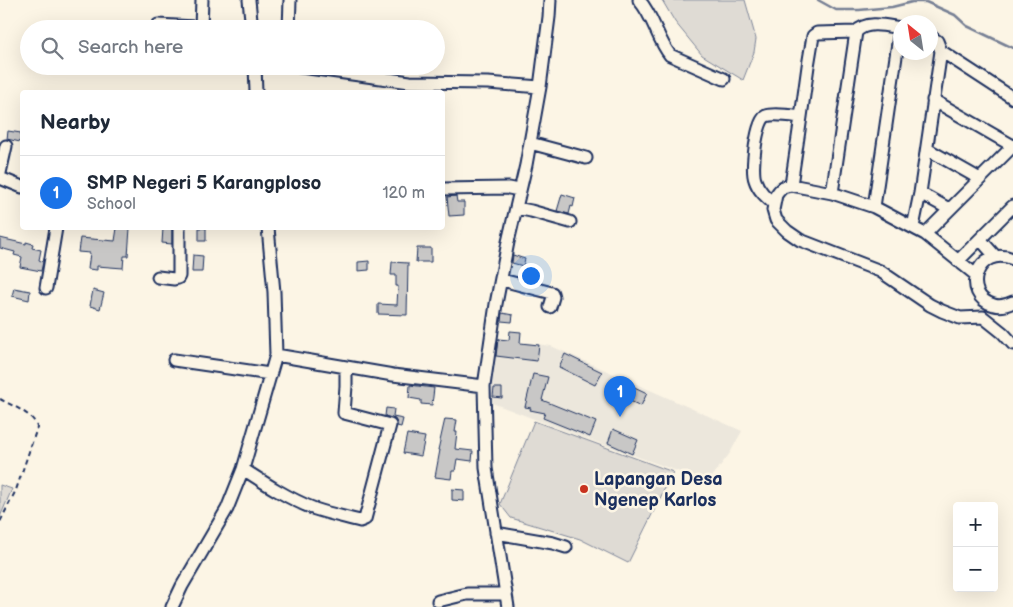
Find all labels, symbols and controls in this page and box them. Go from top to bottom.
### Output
north arrow [893,15,938,60]
search box [20,20,445,75]
icon: search [38,34,66,62]
text: Search here [78,36,183,59]
text: Nearby [40,110,110,135]
text: SMP Negeri 5 Karangploso [87,172,321,195]
text: 1 [53,184,59,203]
text: 120 m [382,184,425,203]
text: School [87,195,136,214]
your location [518,263,544,289]
pin: 1 [604,376,636,417]
place label: Lapangan Desa Ngenep Karlos [594,469,723,511]
marker: Lapangan Desa Ngenep Karlos [578,483,590,495]
map controls [953,502,998,592]
button: + [953,502,998,547]
button: − [953,547,998,592]

